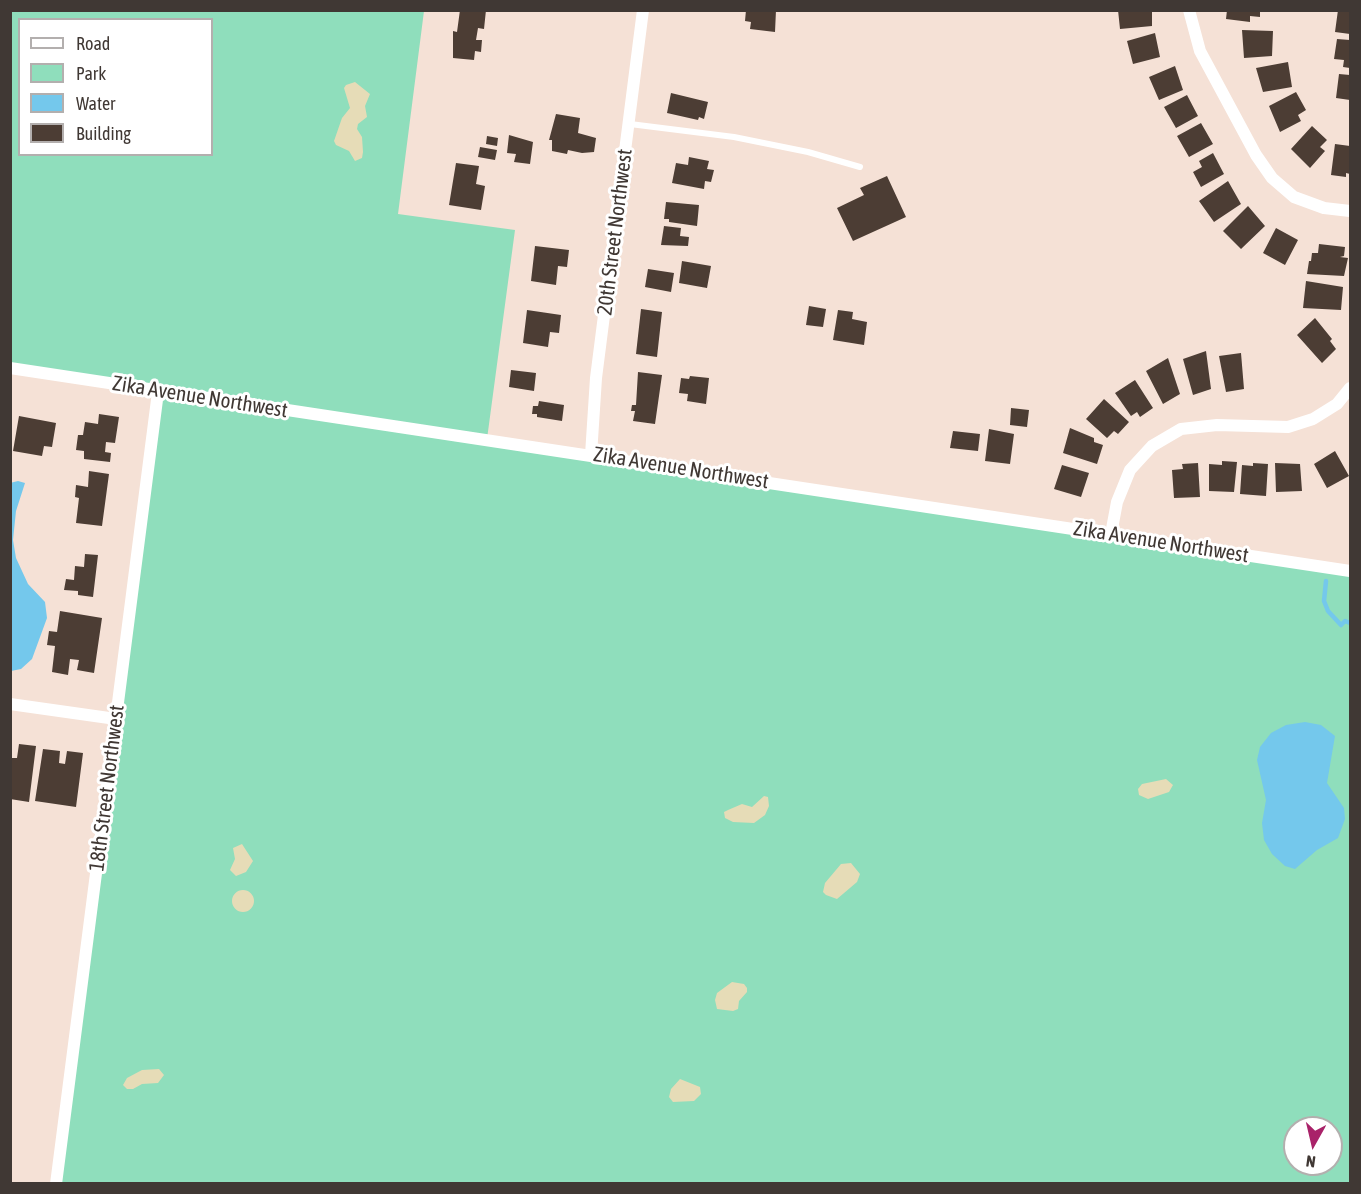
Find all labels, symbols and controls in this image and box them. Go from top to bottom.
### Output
legend [18,18,213,156]
text: Road [76,33,110,54]
text: Park [76,63,106,84]
text: Water [76,93,115,114]
text: Building [76,123,131,144]
street label: 20th Street Northwest [592,147,638,317]
street label: Zika Avenue Northwest [111,371,289,423]
street label: Zika Avenue Northwest [592,442,770,494]
street label: Zika Avenue Northwest [1072,516,1250,568]
street label: 18th Street Northwest [84,703,130,873]
north arrow [1283,1116,1343,1176]
text: N [1305,1152,1317,1171]

